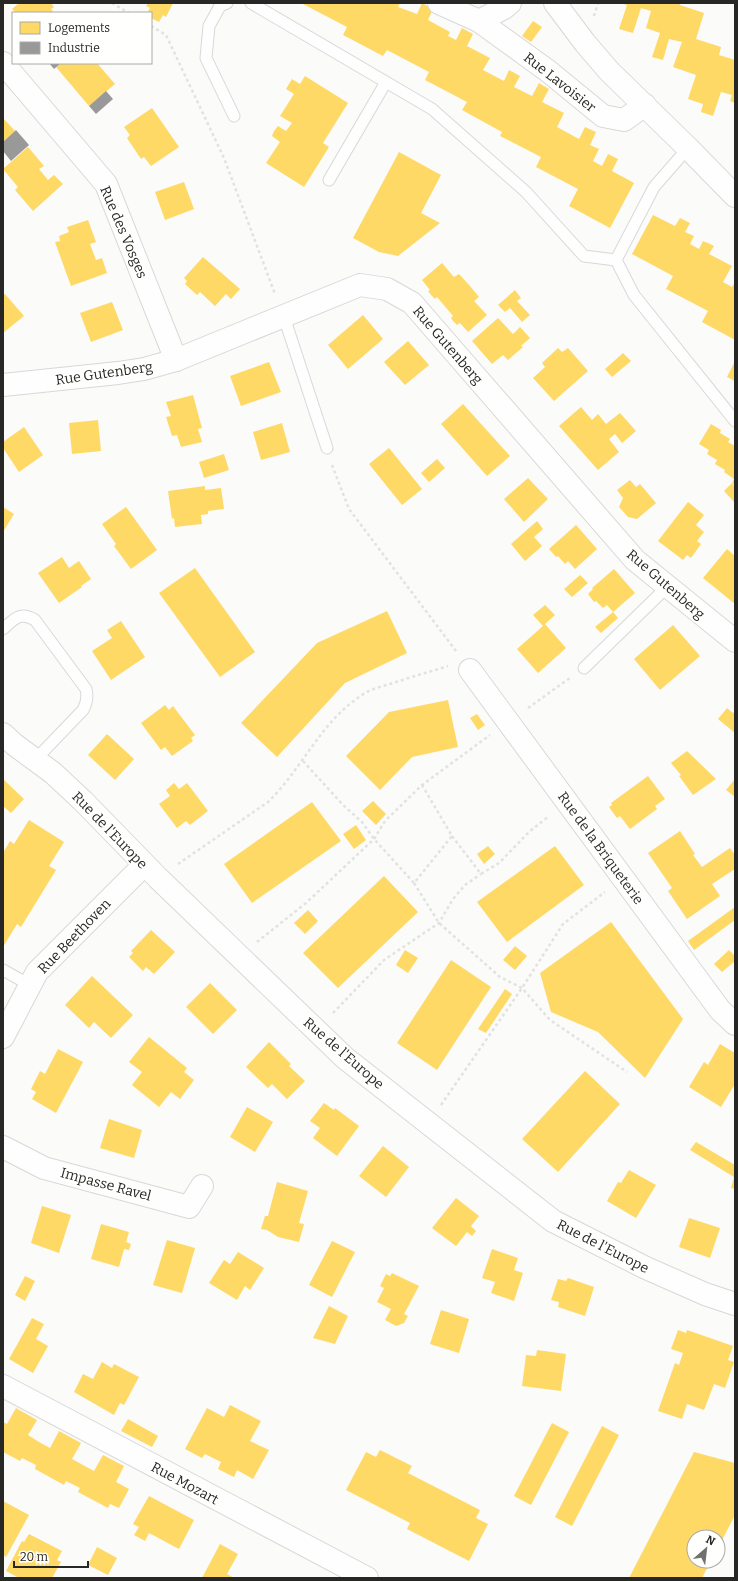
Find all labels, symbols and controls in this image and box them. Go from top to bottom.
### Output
legend [12,12,152,64]
text: Logements [48,21,110,35]
text: Industrie [48,41,100,55]
street label: Rue Lavoisier [520,49,599,116]
street label: Rue des Vosges [96,183,151,281]
street label: Rue Gutenberg [409,303,486,388]
street label: Rue Gutenberg [54,358,154,389]
street label: Rue Gutenberg [623,546,708,623]
street label: Rue de l'Europe [68,788,151,873]
street label: Rue de la Briqueterie [554,789,647,908]
street label: Rue Beethoven [34,895,114,977]
street label: Rue de l'Europe [300,1014,387,1093]
street label: Impasse Ravel [59,1164,153,1205]
street label: Rue de l'Europe [554,1216,652,1277]
street label: Rue Mozart [148,1459,221,1508]
north arrow [686,1529,726,1569]
text: N [704,1533,718,1549]
scale bar [14,1543,88,1569]
text: 20 m [20,1550,49,1564]

